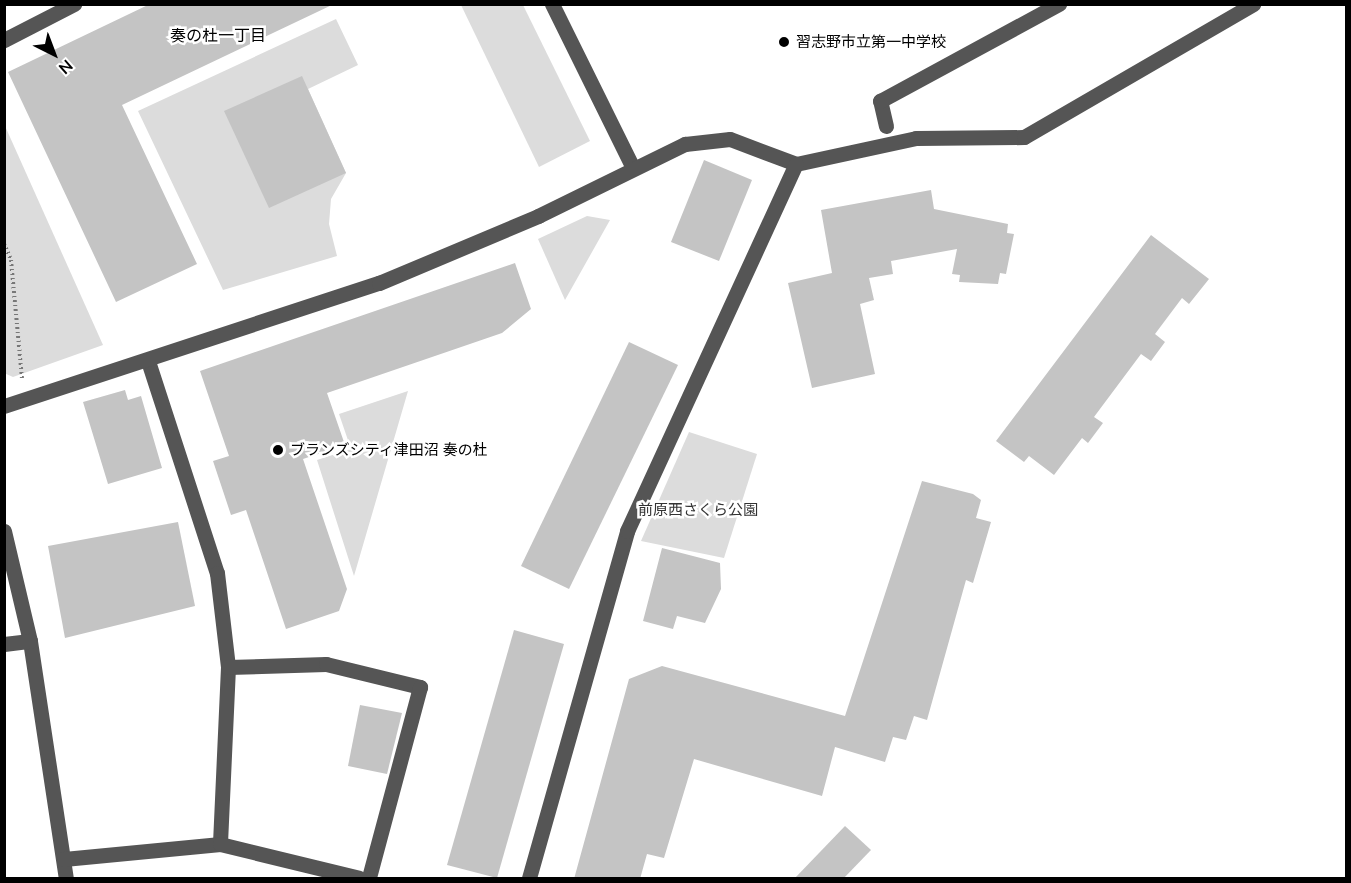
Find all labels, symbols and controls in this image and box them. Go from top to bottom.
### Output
north arrow [24,24,84,84]
district label: 奏の杜一丁目 [170,25,266,45]
place label: 習志野市立第一中学校 [796,33,946,51]
marker: 習志野市立第一中学校 [777,35,791,49]
text: N [55,56,77,79]
place label: ブランズシティ津田沼 奏の杜 [290,441,489,459]
marker: ブランズシティ津田沼 奏の杜 [271,443,285,457]
park label: 前原西さくら公園 [638,501,758,519]

